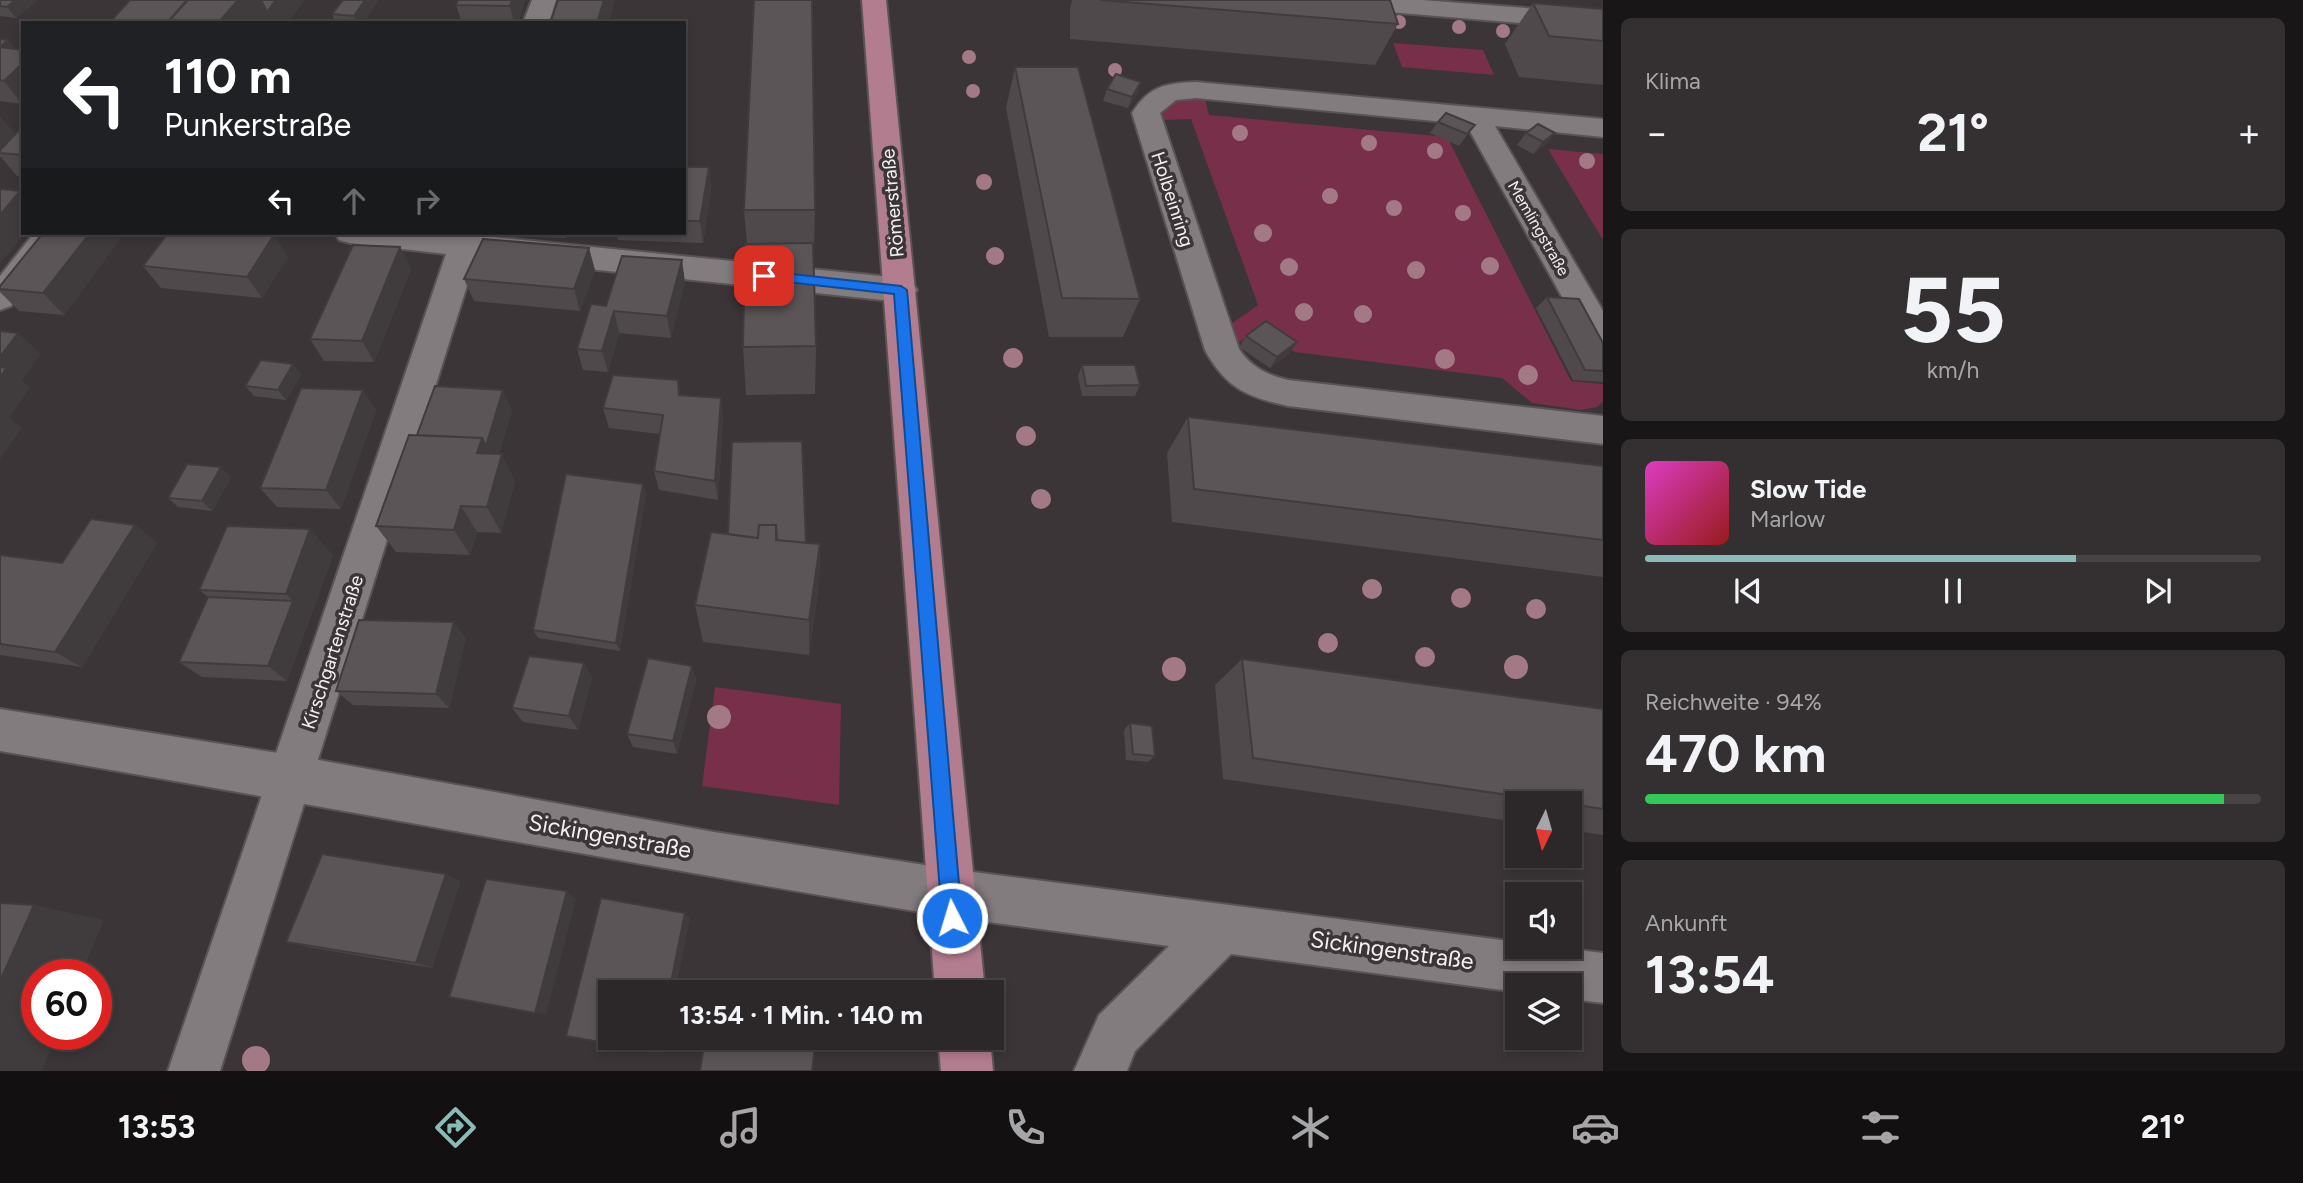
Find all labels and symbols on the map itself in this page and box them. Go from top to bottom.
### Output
street label: Römerstraße [876,148,909,258]
street label: Holbeinring [1146,149,1199,250]
street label: Memlingstraße [1504,177,1573,279]
pin [734,246,794,306]
street label: Kirschgartenstraße [297,572,368,732]
north arrow [1505,791,1582,868]
street label: Sickingenstraße [527,808,693,864]
position arrow [915,881,989,955]
street label: Sickingenstraße [1309,925,1475,975]
speed limit sign: 60 [21,959,112,1050]

